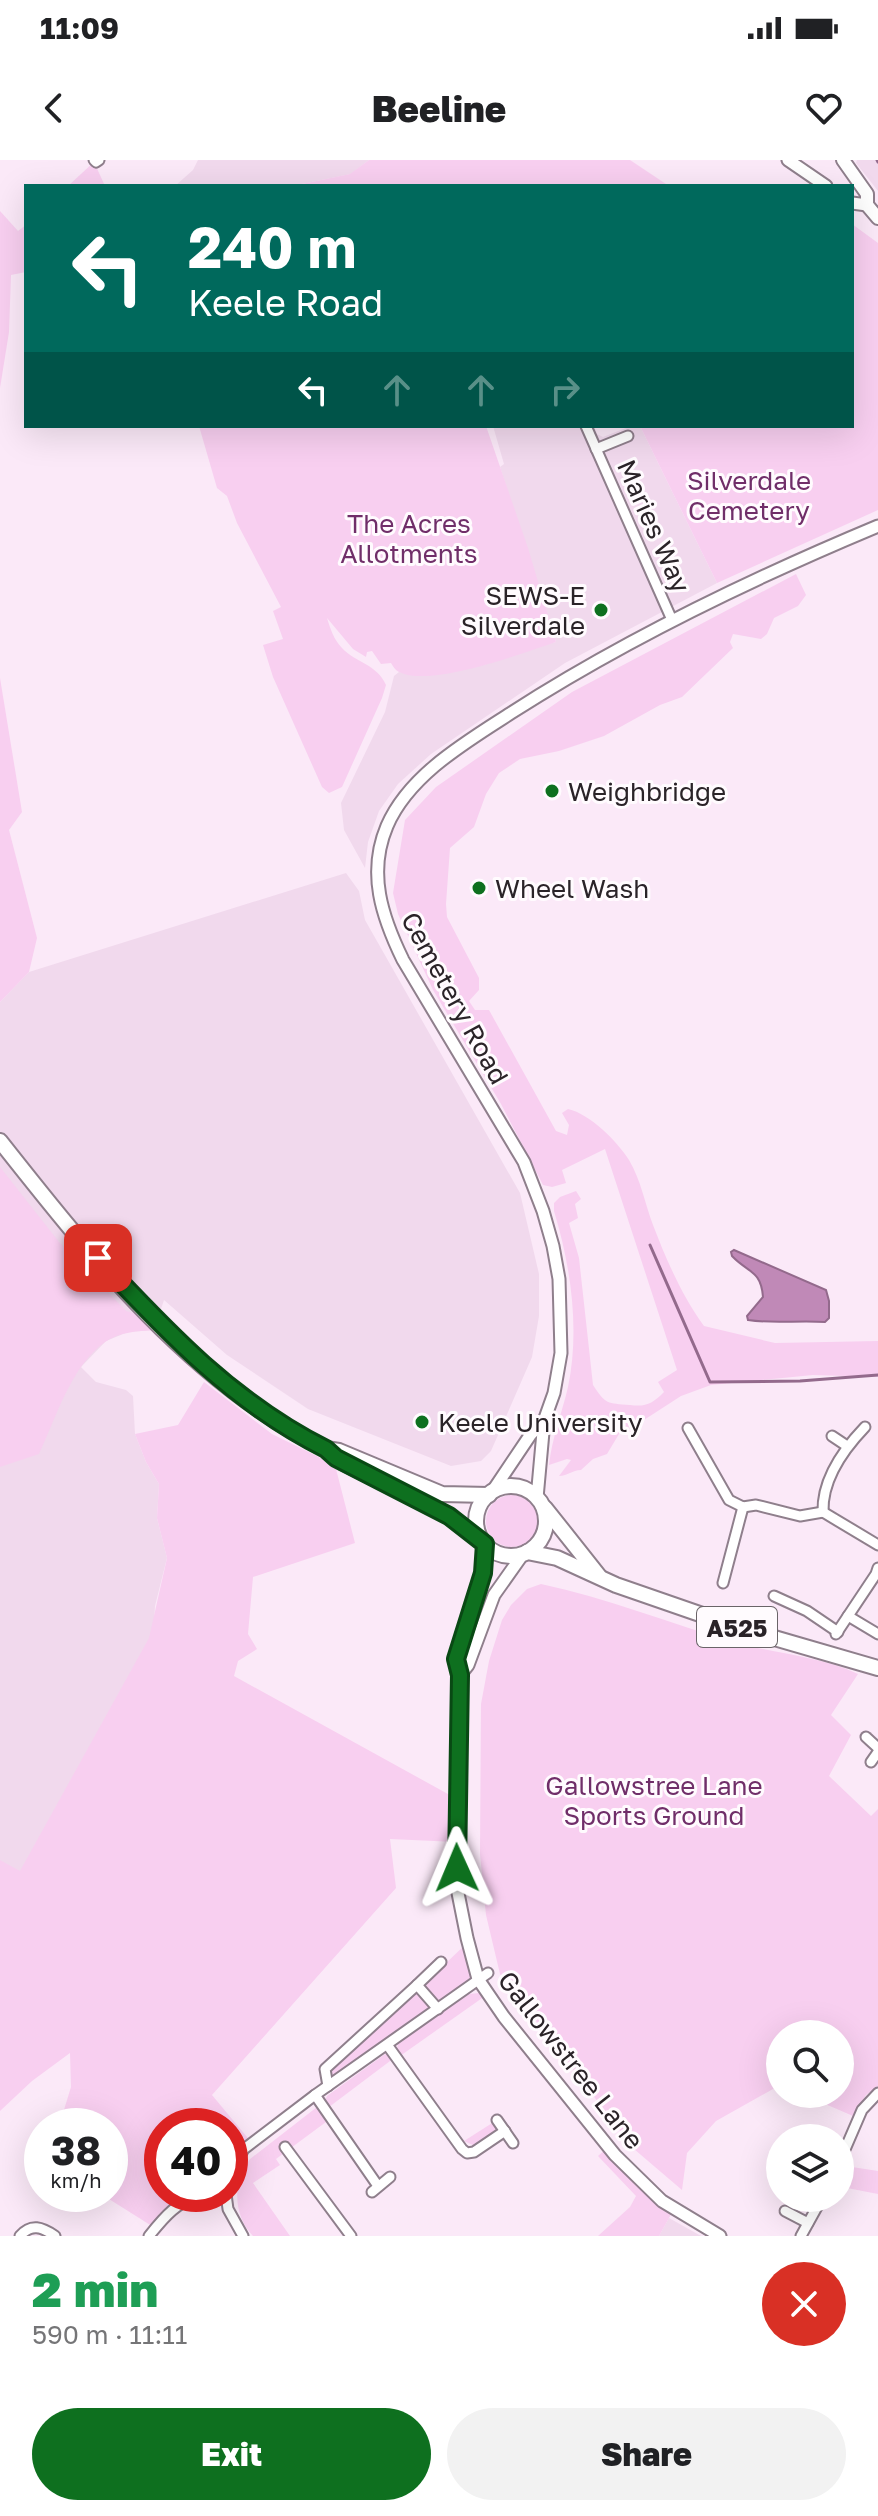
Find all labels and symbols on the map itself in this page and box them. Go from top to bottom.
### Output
street label: Maries Way [611,455,697,598]
park label: Silverdale Cemetery [687,465,811,526]
park label: The Acres Allotments [340,508,478,569]
place label: SEWS-E Silverdale [461,580,585,641]
marker: SEWS-E Silverdale [592,601,610,619]
place label: Weighbridge [568,776,726,807]
marker: Weighbridge [543,782,561,800]
place label: Wheel Wash [495,873,649,904]
marker: Wheel Wash [470,879,488,897]
street label: Cemetery Road [395,907,515,1089]
pin [64,1224,132,1292]
place label: Keele University [438,1407,643,1438]
marker: Keele University [413,1413,431,1431]
road number: A525 [697,1607,777,1647]
park label: Gallowstree Lane Sports Ground [545,1770,763,1831]
position arrow [415,1826,499,1910]
street label: Gallowstree Lane [492,1965,650,2155]
speed limit sign: 40 [144,2108,248,2212]

